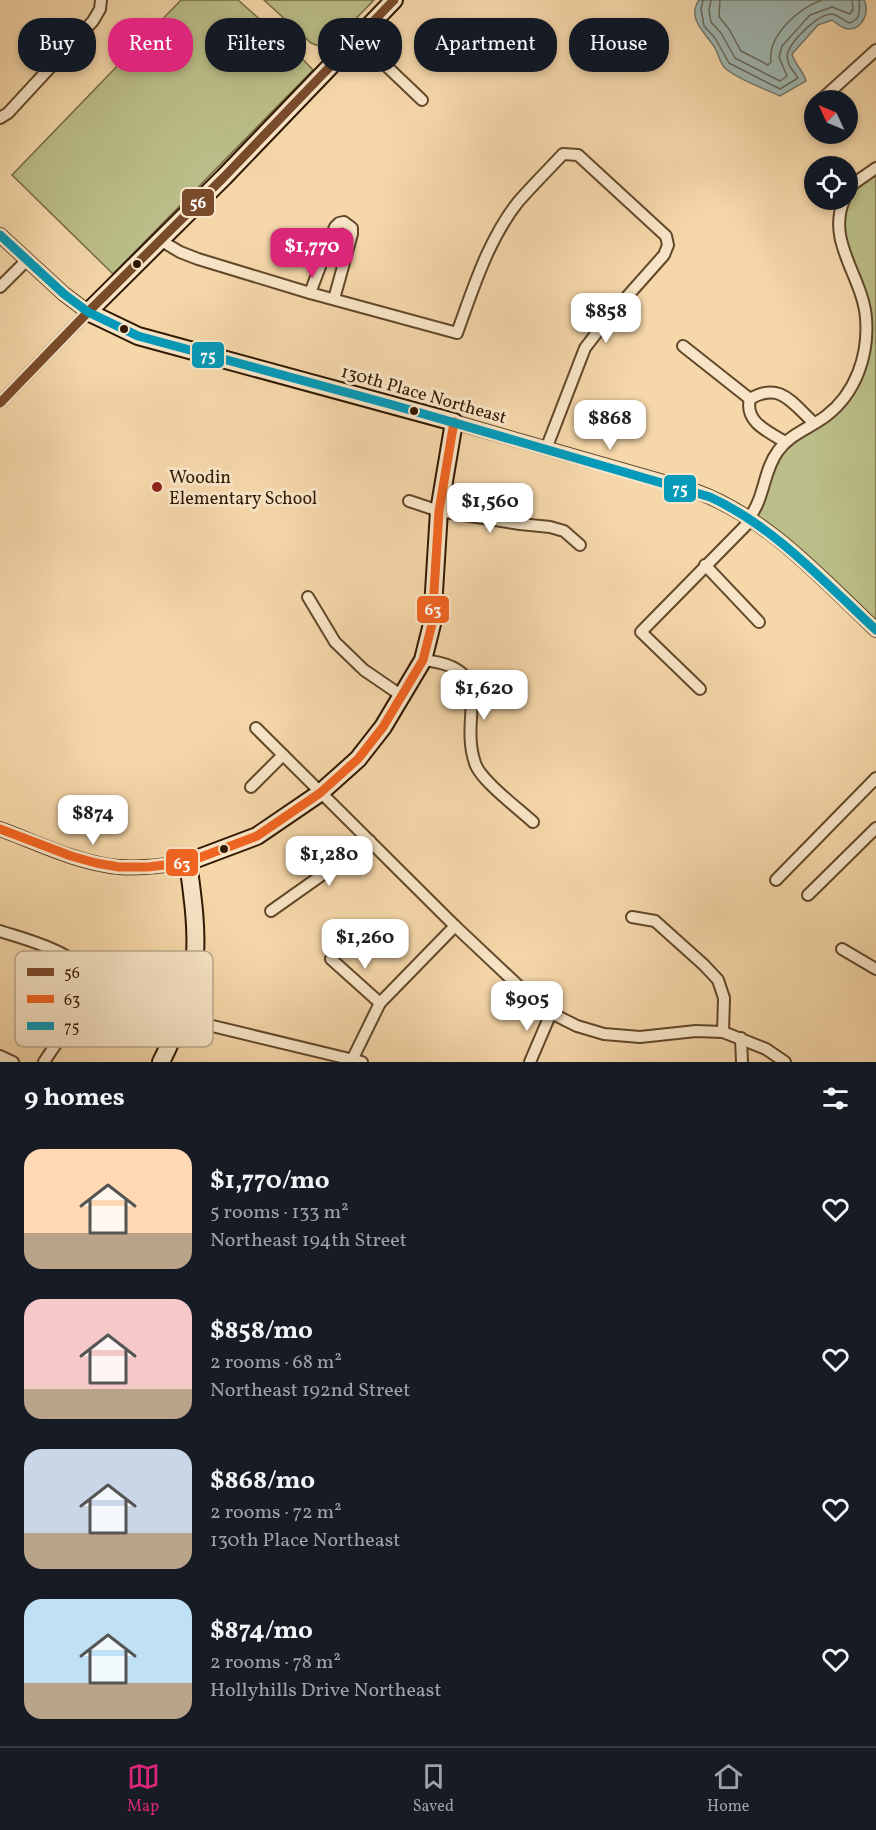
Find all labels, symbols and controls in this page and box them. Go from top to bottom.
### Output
chip: Buy [18,18,96,72]
chip: Rent [108,18,193,72]
chip: Filters [205,18,306,72]
chip: New [318,18,402,72]
chip: Apartment [414,18,557,72]
chip: House [569,18,669,72]
north arrow [804,90,858,144]
map controls [804,90,858,210]
button: locate [804,156,858,210]
line badge: 56 [181,188,215,217]
text: 56 [190,193,206,215]
pin: $1,770 [263,228,361,279]
text: $1,770 [284,233,340,261]
unlabelled marker [131,258,143,270]
pin: $858 [570,293,642,344]
text: $858 [585,298,627,326]
unlabelled marker [118,323,130,335]
line badge: 75 [191,341,225,369]
text: 75 [200,346,216,368]
street label: 130th Place Northeast [338,360,509,431]
pin: $868 [574,400,646,451]
unlabelled marker [408,405,420,417]
text: $868 [588,405,632,433]
place label: Woodin Elementary School [169,466,317,512]
line badge: 75 [663,474,697,503]
text: 75 [672,479,688,501]
marker: Woodin Elementary School [150,480,164,494]
pin: $1,560 [441,483,539,534]
text: $1,560 [461,488,519,516]
line badge: 63 [416,595,450,624]
text: 63 [425,600,441,622]
pin: $1,620 [435,670,533,721]
text: $1,620 [455,675,513,703]
pin: $874 [57,795,129,846]
text: $874 [72,800,114,828]
pin: $1,280 [280,836,378,887]
text: $1,280 [300,841,358,869]
unlabelled marker [218,843,230,855]
line badge: 63 [165,848,199,877]
text: 63 [174,854,190,876]
pin: $1,260 [316,919,414,970]
text: $1,260 [336,924,394,952]
legend [15,951,213,1047]
text: 56 [64,963,80,985]
pin: $905 [491,981,563,1032]
text: $905 [505,986,549,1014]
text: 63 [64,990,80,1012]
text: 75 [64,1017,79,1039]
text: 9 homes [24,1080,125,1116]
icon: filters [819,1082,852,1115]
text: $1,770/mo [210,1163,330,1199]
icon: home [72,1173,144,1245]
icon: heart [819,1193,852,1226]
text: 5 rooms · 133 m² [210,1199,349,1227]
text: Northeast 194th Street [210,1227,407,1255]
text: $858/mo [210,1313,313,1349]
icon: home [72,1323,144,1395]
icon: heart [819,1343,852,1376]
text: 2 rooms · 68 m² [210,1349,342,1377]
text: Northeast 192nd Street [210,1377,410,1405]
text: $868/mo [210,1463,315,1499]
icon: home [72,1473,144,1545]
icon: heart [819,1493,852,1526]
text: 2 rooms · 72 m² [210,1499,342,1527]
text: 130th Place Northeast [210,1527,400,1555]
text: $874/mo [210,1613,313,1649]
icon: home [72,1623,144,1695]
icon: heart [819,1643,852,1676]
text: 2 rooms · 78 m² [210,1649,341,1677]
text: Hollyhills Drive Northeast [210,1677,441,1705]
tab: Map [127,1760,160,1818]
tab: Saved [413,1760,454,1818]
tab: Home [707,1760,749,1818]

